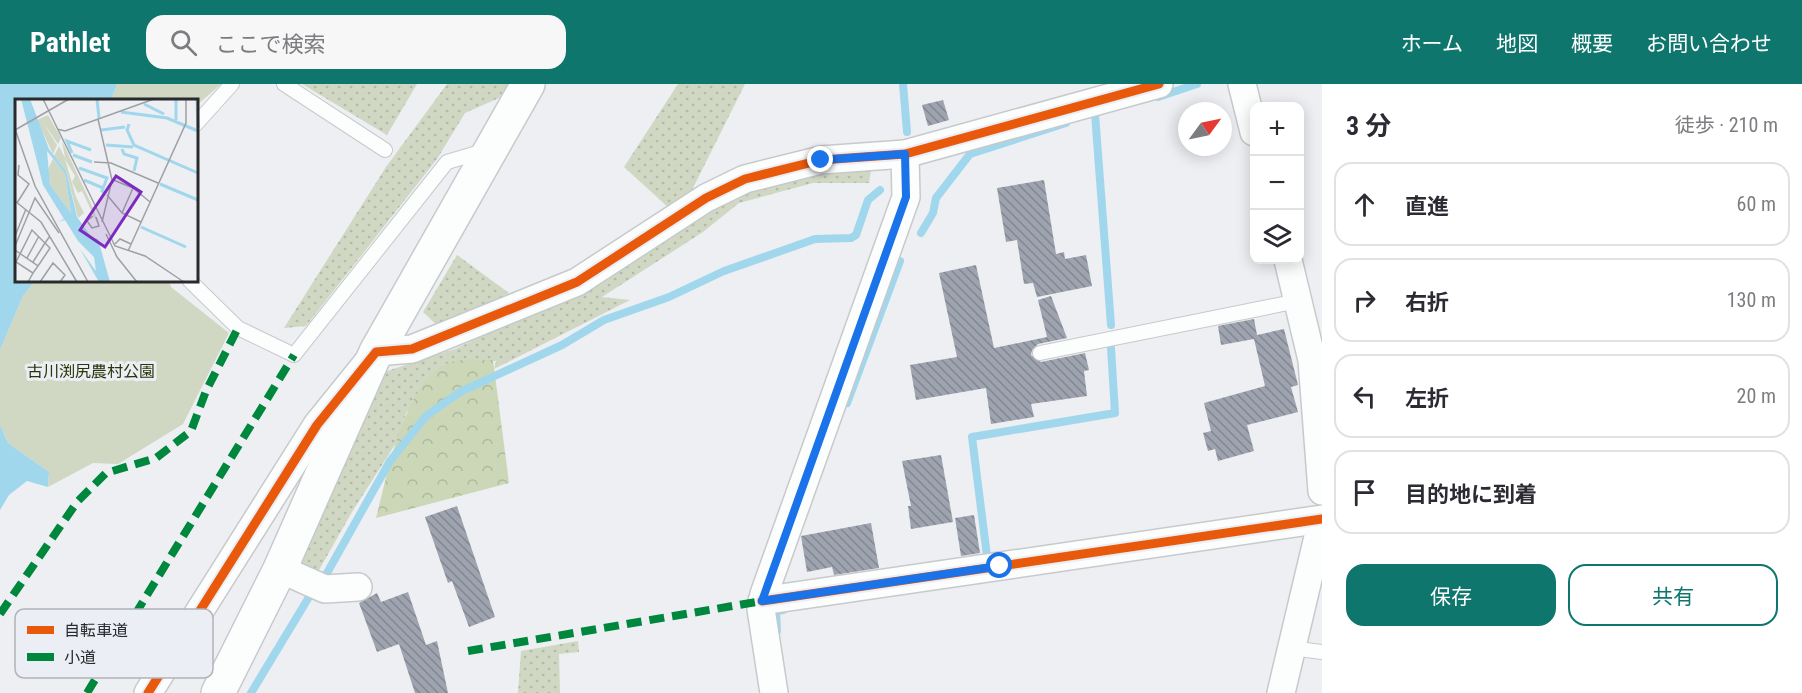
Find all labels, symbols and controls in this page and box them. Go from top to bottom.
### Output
search box [146,15,566,69]
text: Pathlet [30,26,110,59]
icon: search [167,26,200,59]
text: ここで検索 [215,32,325,57]
text: ホーム [1401,32,1463,56]
text: 地図 [1496,32,1538,56]
text: 概要 [1571,32,1613,56]
text: お問い合わせ [1646,32,1772,56]
inset map [15,99,198,282]
north arrow [1178,102,1232,156]
map controls [1250,102,1304,264]
button: + [1250,102,1304,156]
text: 3 分 [1346,111,1391,141]
text: 徒歩 · 210 m [1675,113,1778,137]
route end [807,146,833,172]
button: − [1250,156,1304,210]
icon: ahead [1348,188,1381,221]
text: 60 m [1737,192,1776,216]
text: 直進 [1405,194,1449,219]
button: layers [1250,210,1304,264]
icon: right [1348,284,1381,317]
text: 130 m [1727,288,1776,312]
text: 右折 [1405,290,1449,315]
park label: 古川渕尻農村公園 [27,362,155,381]
icon: left [1348,380,1381,413]
text: 20 m [1737,384,1776,408]
text: 左折 [1405,386,1449,411]
icon: arrive [1348,476,1381,509]
text: 目的地に到着 [1405,482,1537,507]
route start [986,552,1012,578]
button: 保存 [1346,564,1556,626]
button: 共有 [1568,564,1778,626]
legend [15,609,213,678]
text: 自転車道 [64,621,128,640]
text: 小道 [64,648,96,667]

